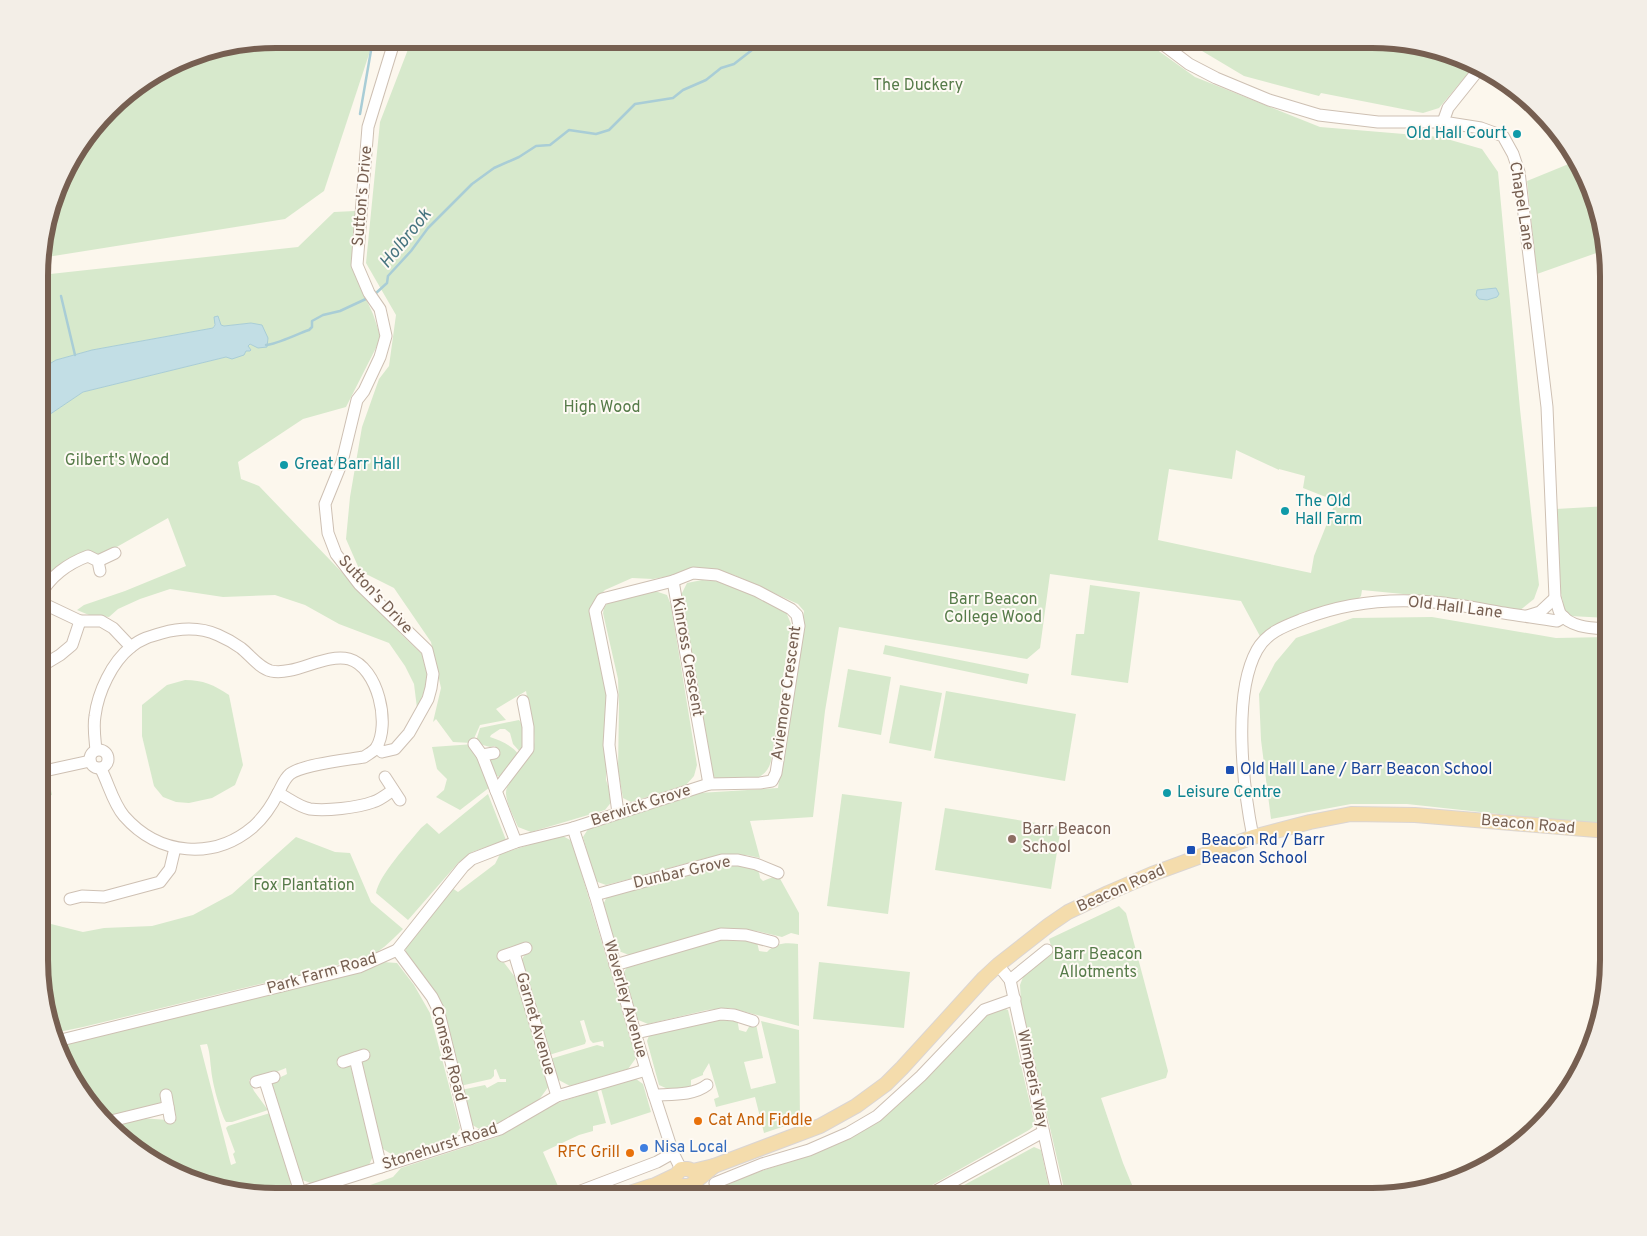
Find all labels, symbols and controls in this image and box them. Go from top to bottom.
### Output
park label: The Duckery [873,76,963,96]
place label: Old Hall Court [1406,124,1507,144]
marker: Old Hall Court [1511,128,1523,140]
street label: Sutton's Drive [349,145,377,247]
street label: Chapel Lane [1504,160,1538,252]
water label: Holbrook [375,204,438,274]
park label: High Wood [563,398,641,418]
park label: Gilbert's Wood [65,451,169,471]
place label: Great Barr Hall [294,455,400,475]
marker: Great Barr Hall [278,459,290,471]
place label: The Old Hall Farm [1295,492,1362,530]
marker: The Old Hall Farm [1279,505,1291,517]
street label: Sutton's Drive [333,551,417,639]
park label: Barr Beacon College Wood [944,590,1042,628]
street label: Old Hall Lane [1406,592,1504,624]
street label: Kinross Crescent [667,596,707,718]
street label: Aviemore Crescent [768,624,806,762]
place label: Old Hall Lane / Barr Beacon School [1240,760,1493,780]
marker: Old Hall Lane / Barr Beacon School [1224,764,1236,776]
street label: Berwick Grove [589,780,693,832]
place label: Leisure Centre [1177,783,1281,803]
marker: Leisure Centre [1161,787,1173,799]
street label: Beacon Road [1480,811,1576,839]
place label: Barr Beacon School [1022,820,1111,858]
place label: Beacon Rd / Barr Beacon School [1201,831,1325,869]
marker: Barr Beacon School [1006,833,1018,845]
marker: Beacon Rd / Barr Beacon School [1185,844,1197,856]
street label: Dunbar Grove [631,852,733,894]
street label: Beacon Road [1074,861,1168,917]
park label: Fox Plantation [253,876,355,896]
street label: Waverley Avenue [599,938,651,1060]
park label: Barr Beacon Allotments [1053,945,1143,983]
street label: Park Farm Road [265,949,379,999]
street label: Garnet Avenue [511,970,559,1078]
street label: Comsey Road [426,1004,470,1104]
street label: Wimperis Way [1012,1028,1052,1130]
place label: Cat And Fiddle [708,1111,812,1131]
marker: Cat And Fiddle [692,1115,704,1127]
street label: Stonehurst Road [380,1119,500,1175]
place label: Nisa Local [654,1138,728,1158]
marker: Nisa Local [638,1142,650,1154]
place label: RFC Grill [557,1143,620,1163]
marker: RFC Grill [624,1147,636,1159]

